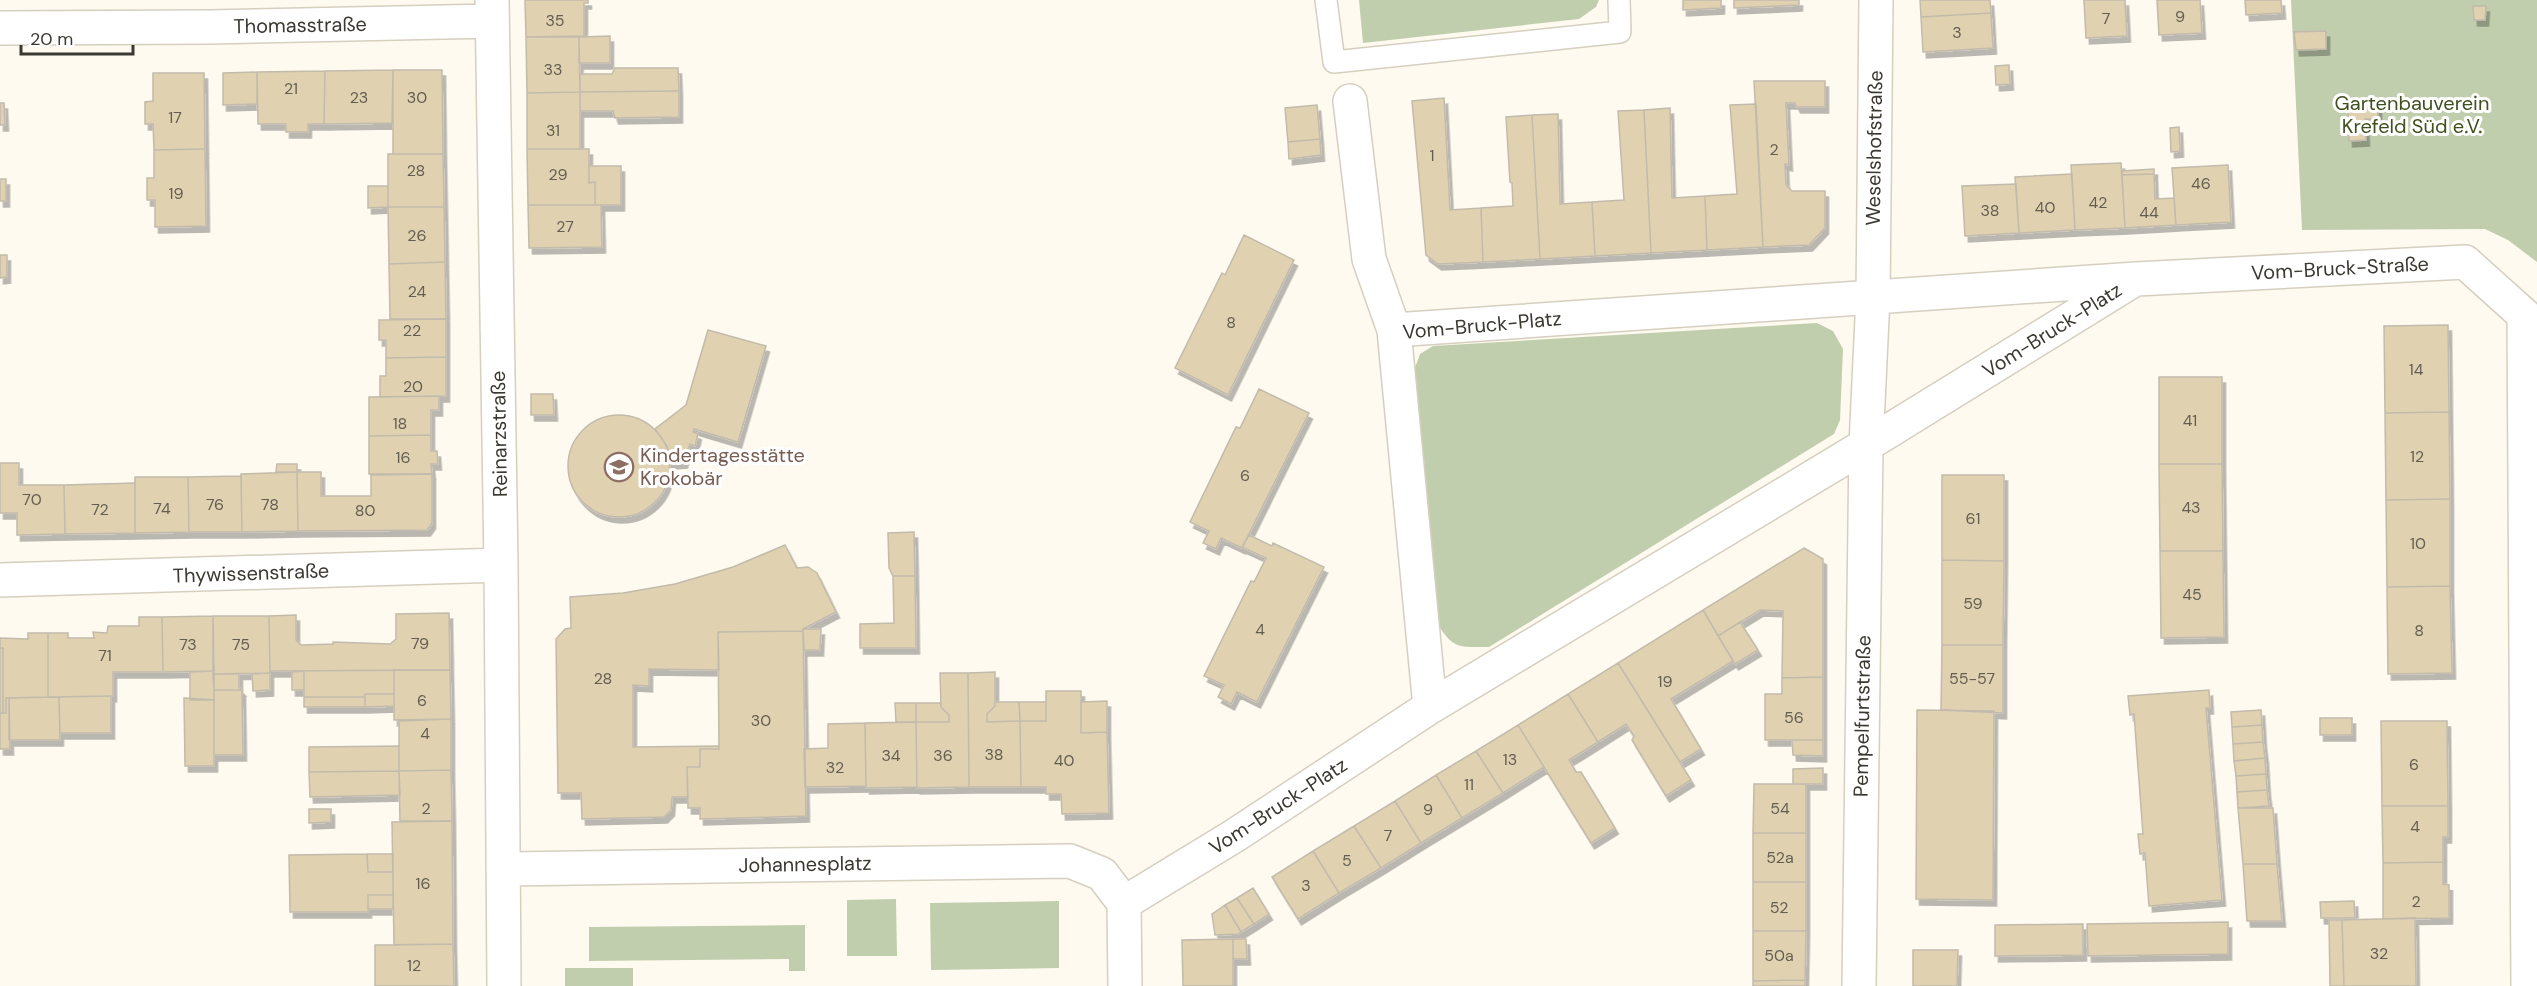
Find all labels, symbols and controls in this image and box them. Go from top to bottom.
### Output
house number: 9 [2175,6,2185,27]
house number: 7 [2102,8,2110,29]
house number: 35 [545,10,565,31]
street label: Thomasstraße [233,11,367,39]
scale bar [21,18,134,56]
house number: 3 [1952,22,1962,43]
text: 20 m [30,27,73,51]
house number: 33 [544,59,562,80]
street label: Weselshofstraße [1860,70,1888,226]
house number: 21 [284,78,298,99]
house number: 23 [350,87,368,108]
house number: 30 [407,87,427,108]
park label: Gartenbauverein Krefeld Süd e.V. [2335,90,2489,139]
house number: 17 [168,107,182,128]
house number: 31 [546,120,560,141]
house number: 2 [1769,139,1779,160]
house number: 1 [1430,145,1435,166]
house number: 28 [407,160,425,181]
house number: 29 [548,164,568,185]
house number: 46 [2191,173,2211,194]
house number: 19 [168,183,184,204]
house number: 42 [2089,192,2107,213]
house number: 40 [2035,197,2055,218]
house number: 38 [1980,200,2000,221]
house number: 44 [2139,202,2159,223]
house number: 27 [556,216,574,237]
house number: 26 [407,225,427,246]
street label: Vom-Bruck-Straße [2251,250,2429,286]
street label: Vom-Bruck-Platz [1977,277,2127,383]
house number: 24 [408,281,427,302]
street label: Vom-Bruck-Platz [1401,305,1563,345]
house number: 8 [1226,312,1236,333]
house number: 22 [403,320,421,341]
house number: 14 [2409,359,2424,380]
street label: Reinarzstraße [485,371,513,497]
house number: 20 [403,376,423,397]
house number: 41 [2183,410,2197,431]
house number: 18 [393,413,407,434]
place label: Kindertagesstätte Krokobär [640,442,805,491]
house number: 12 [2410,446,2424,467]
house number: 16 [395,447,411,468]
school or university icon: Kindertagesstätte Krokobär [603,451,635,483]
house number: 6 [1240,465,1250,486]
house number: 70 [22,489,42,510]
house number: 76 [206,494,224,515]
house number: 78 [261,494,279,515]
house number: 43 [2181,497,2201,518]
house number: 74 [153,498,171,519]
house number: 72 [91,499,109,520]
house number: 80 [355,500,375,521]
house number: 61 [1965,508,1981,529]
house number: 10 [2410,533,2426,554]
street label: Thywissenstraße [172,557,330,589]
house number: 45 [2182,584,2202,605]
house number: 59 [1963,593,1983,614]
house number: 4 [1255,619,1265,640]
house number: 8 [2414,620,2424,641]
house number: 79 [411,633,429,654]
house number: 73 [179,634,197,655]
house number: 75 [232,634,250,655]
street label: Pempelfurtstraße [1848,635,1876,797]
house number: 71 [98,645,112,666]
house number: 28 [594,668,612,689]
house number: 55-57 [1949,668,1995,689]
house number: 19 [1657,671,1673,692]
house number: 6 [417,690,427,711]
house number: 56 [1784,707,1804,728]
house number: 30 [751,710,771,731]
house number: 4 [420,723,430,744]
house number: 38 [984,744,1004,765]
house number: 34 [881,745,901,766]
house number: 36 [933,745,953,766]
house number: 13 [1503,749,1517,770]
house number: 40 [1054,750,1074,771]
street label: Vom-Bruck-Platz [1204,752,1352,860]
house number: 6 [2409,754,2419,775]
house number: 32 [826,757,844,778]
house number: 11 [1464,774,1474,795]
house number: 2 [421,798,431,819]
house number: 54 [1770,798,1790,819]
house number: 9 [1423,799,1433,820]
house number: 4 [2410,816,2420,837]
house number: 7 [1384,825,1392,846]
house number: 52a [1766,847,1794,868]
street label: Johannesplatz [738,850,872,878]
house number: 5 [1342,850,1352,871]
house number: 16 [415,873,431,894]
house number: 3 [1301,875,1311,896]
house number: 2 [2411,891,2421,912]
house number: 52 [1770,897,1788,918]
house number: 32 [2370,943,2388,964]
house number: 50a [1764,945,1794,966]
house number: 12 [407,955,421,976]

